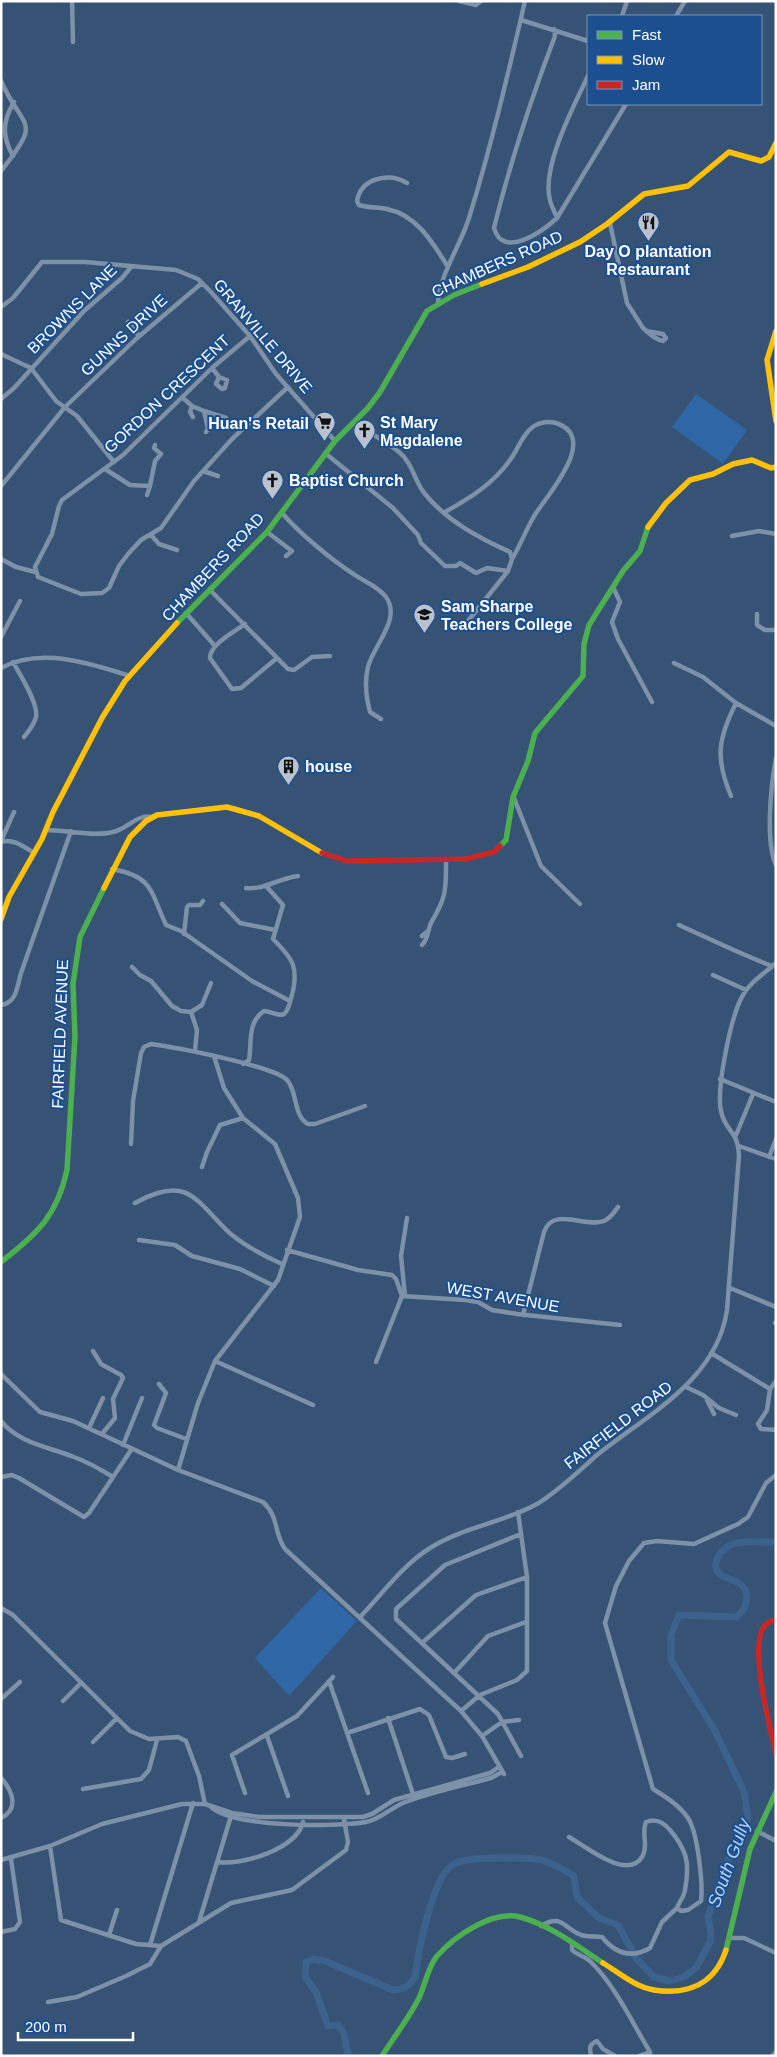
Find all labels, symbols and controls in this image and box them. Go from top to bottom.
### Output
legend [587,15,762,105]
text: Fast [632,26,662,43]
text: Slow [632,51,665,68]
text: Jam [632,76,660,93]
restaurant icon: Day O plantation Restaurant [636,210,660,241]
street label: CHAMBERS ROAD [429,227,565,301]
place label: Day O plantation Restaurant [584,243,712,278]
street label: BROWNS LANE [24,261,120,357]
street label: GRANVILLE DRIVE [210,276,316,396]
street label: GUNNS DRIVE [78,291,170,379]
street label: GORDON CRESCENT [101,332,233,456]
supermarket icon: Huan's Retail [313,411,337,442]
place label: St Mary Magdalene [380,414,463,449]
place label: Huan's Retail [208,415,309,432]
church icon: St Mary Magdalene [352,419,376,450]
church icon: Baptist Church [261,468,285,499]
place label: Baptist Church [289,472,404,489]
street label: CHAMBERS ROAD [159,510,267,624]
place label: Sam Sharpe Teachers College [441,598,572,633]
school or university icon: Sam Sharpe Teachers College [413,603,437,634]
building icon: house [277,754,301,785]
place label: house [305,758,352,775]
street label: FAIRFIELD AVENUE [49,959,71,1109]
street label: WEST AVENUE [445,1279,561,1315]
street label: FAIRFIELD ROAD [561,1378,675,1472]
water label: South Gully [704,1815,755,1910]
scale bar [18,2010,132,2042]
text: 200 m [25,2018,67,2035]

